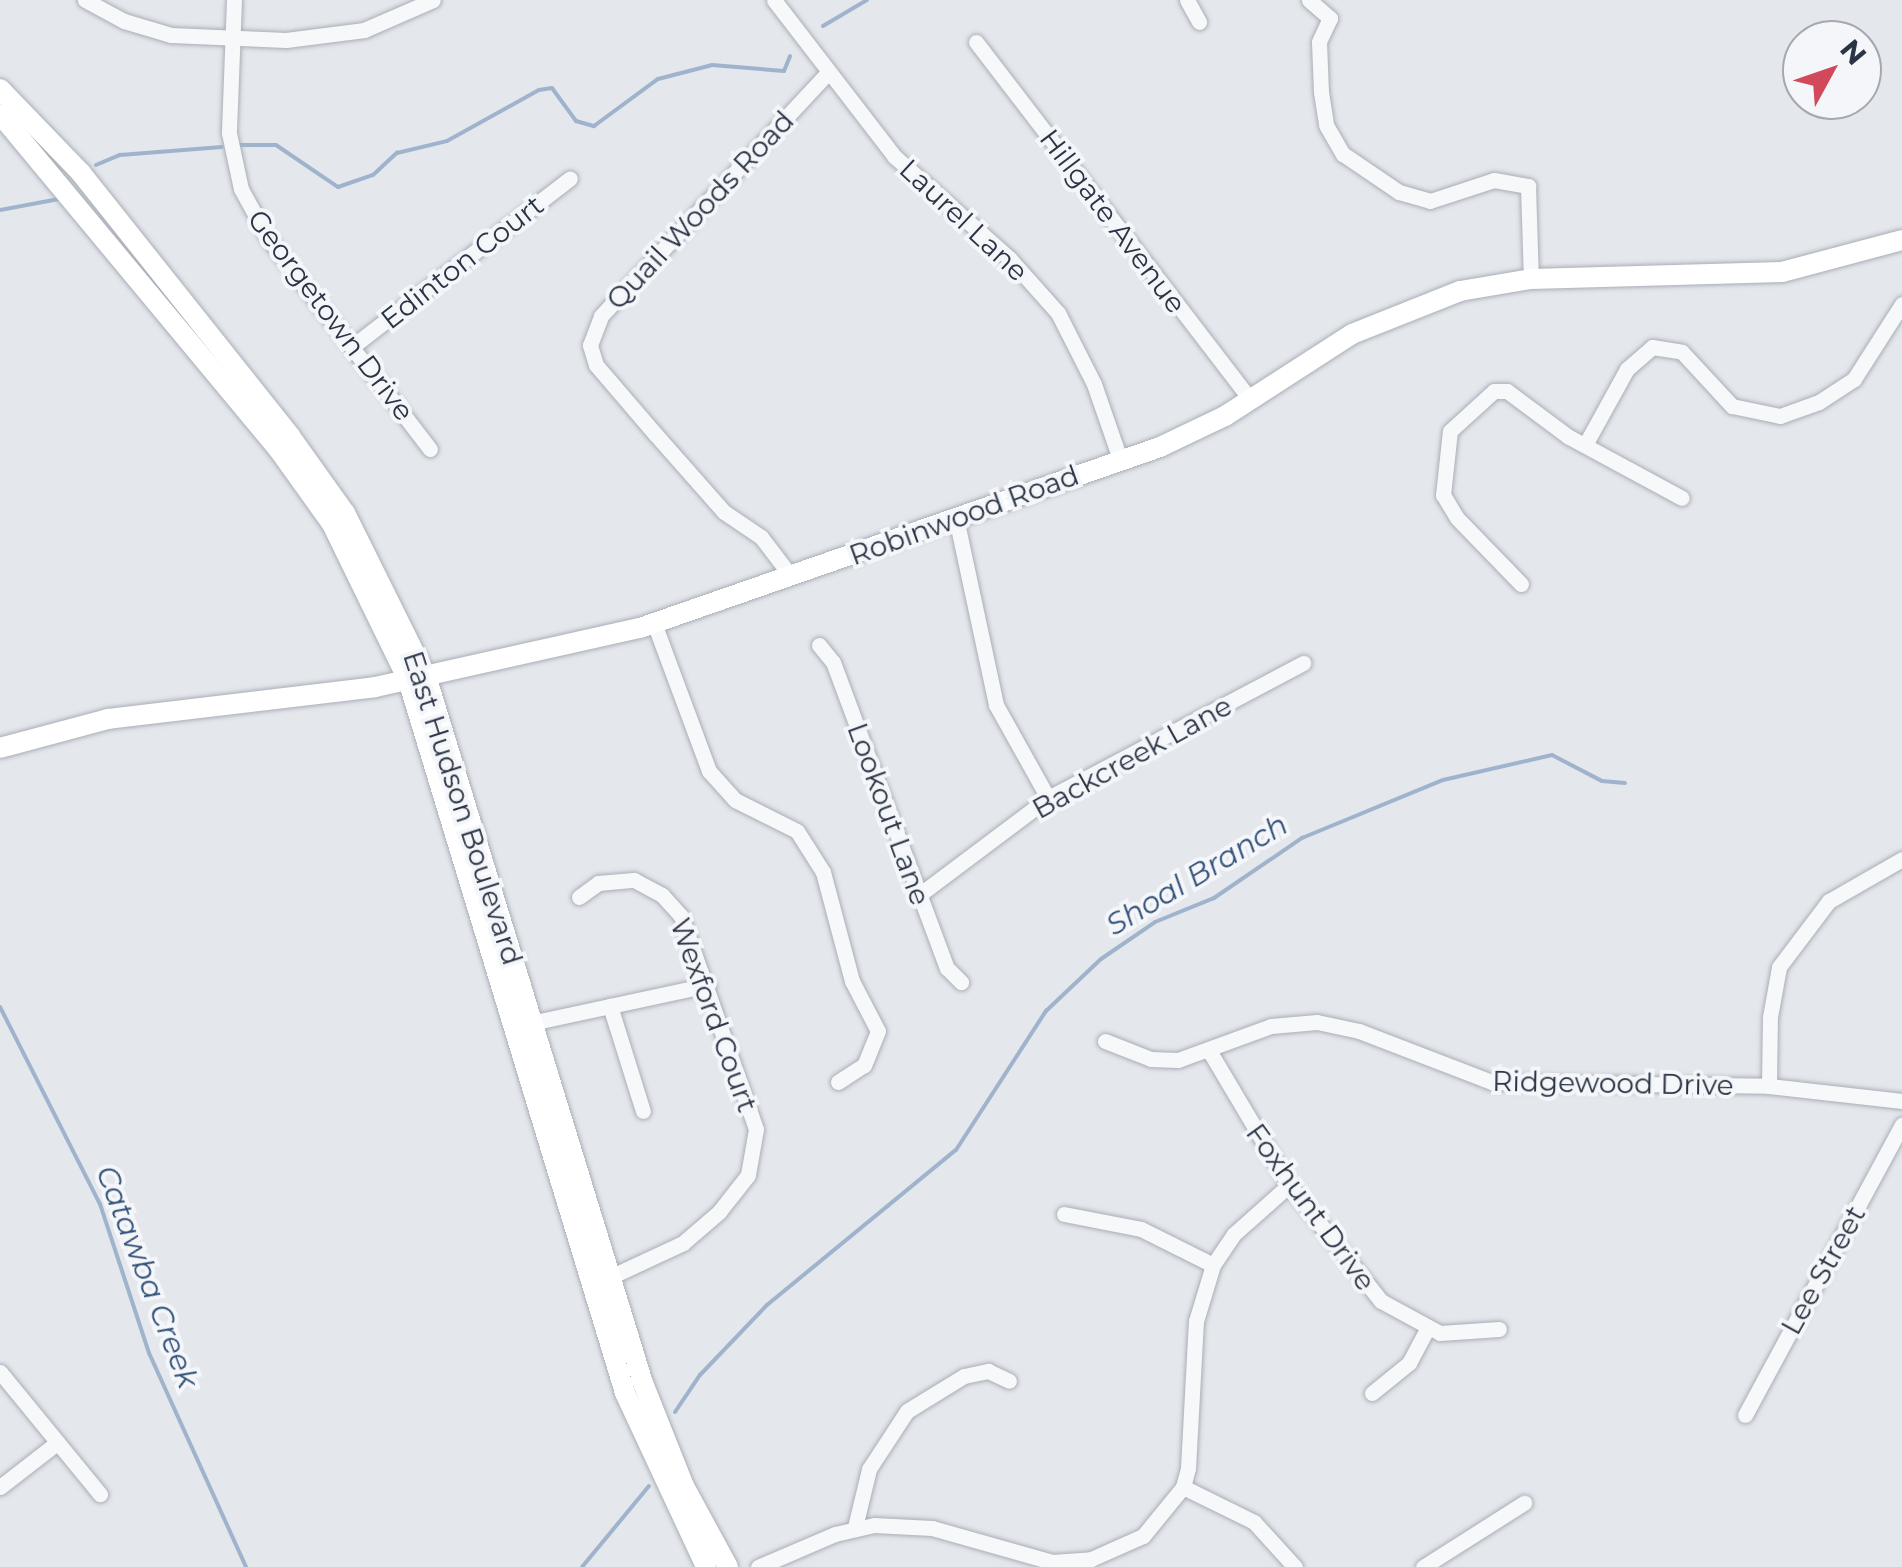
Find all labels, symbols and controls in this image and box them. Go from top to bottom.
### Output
north arrow [1782,20,1882,120]
text: N [1833,32,1874,72]
street label: Quail Woods Road [599,104,801,316]
street label: Hillgate Avenue [1033,122,1193,320]
street label: Laurel Lane [893,152,1035,288]
street label: Edinton Court [374,188,550,336]
street label: Georgetown Drive [241,203,421,427]
street label: Robinwood Road [845,458,1083,572]
street label: East Hudson Boulevard [396,647,530,969]
street label: Backcreek Lane [1026,688,1238,826]
street label: Lookout Lane [840,718,938,910]
water label: Shoal Branch [1100,807,1294,943]
street label: Wexford Court [663,914,765,1116]
street label: Ridgewood Drive [1492,1064,1734,1102]
street label: Foxhunt Drive [1239,1117,1383,1297]
water label: Catawba Creek [88,1161,206,1393]
street label: Lee Street [1774,1200,1872,1340]

